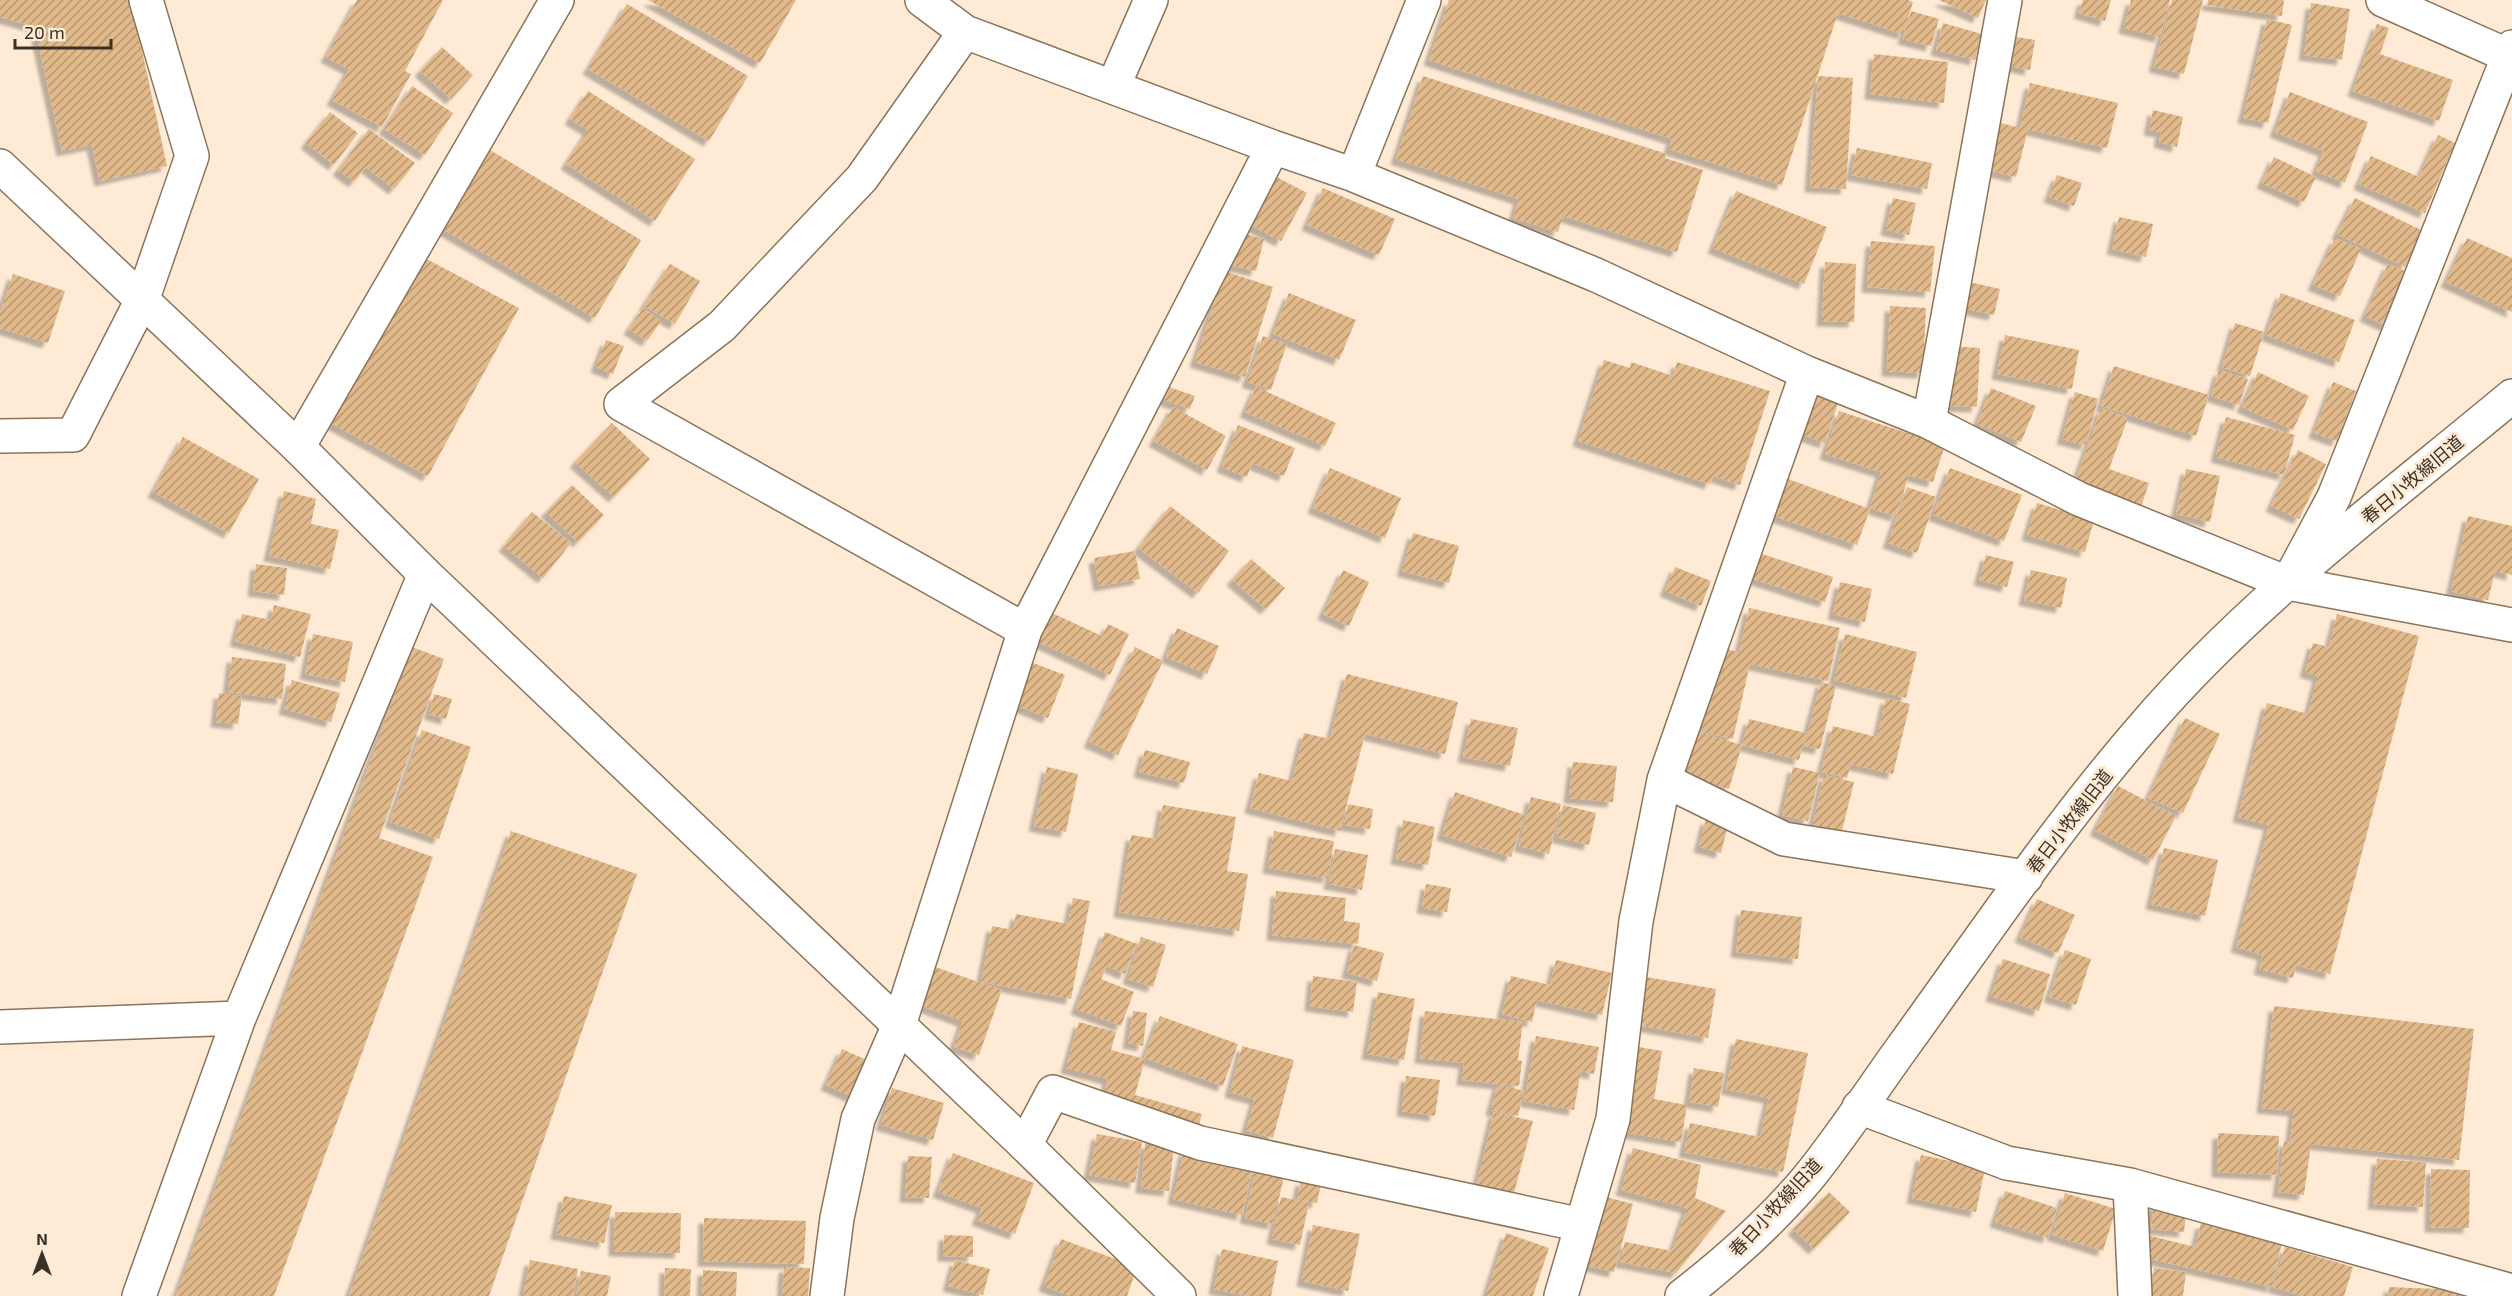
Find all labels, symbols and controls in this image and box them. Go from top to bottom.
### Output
scale bar [15,12,111,50]
text: 20 m [24,21,65,43]
street label: 春日小牧線旧道 [2357,430,2467,528]
street label: 春日小牧線旧道 [2022,765,2116,877]
street label: 春日小牧線旧道 [1724,1153,1826,1261]
north arrow [12,1224,72,1284]
text: N [36,1229,48,1248]

